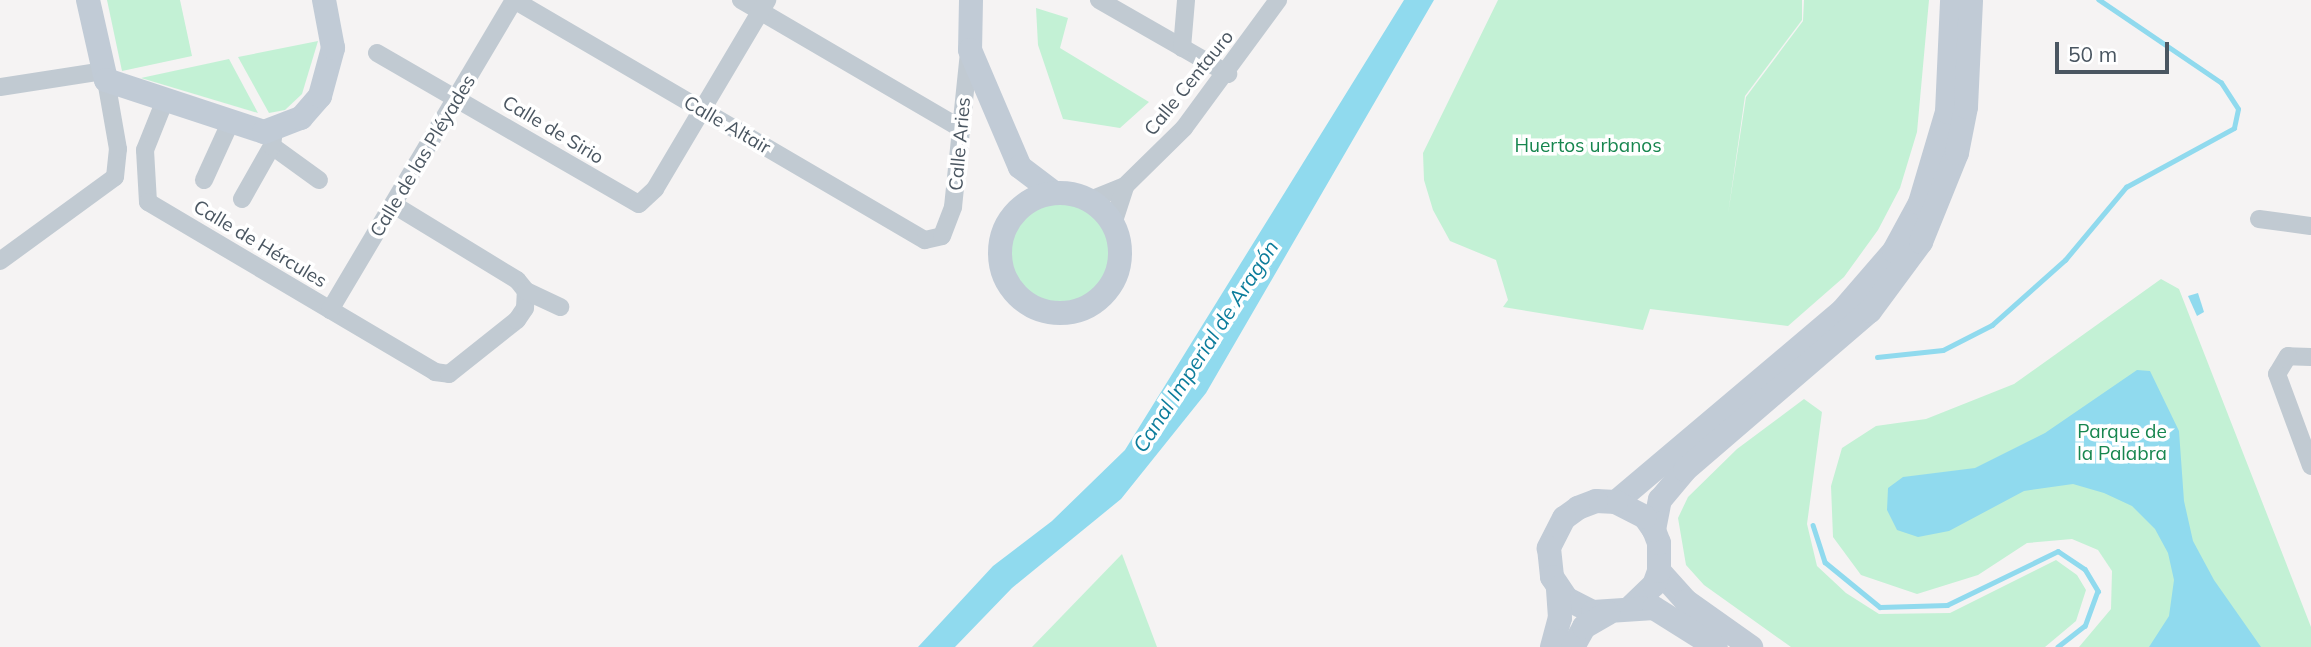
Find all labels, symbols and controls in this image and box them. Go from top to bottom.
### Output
street label: Calle Centauro [1140,26,1238,140]
scale bar [2059,28,2173,72]
text: 50 m [2068,41,2117,67]
street label: Calle de las Pléyades [366,71,480,241]
street label: Calle de Sirio [498,91,608,169]
street label: Calle Altair [680,91,774,159]
street label: Calle Aries [945,96,975,192]
park label: Huertos urbanos [1514,135,1662,157]
street label: Calle de Hércules [189,195,331,293]
water label: Canal Imperial de Aragón [1127,235,1283,457]
park label: Parque de la Palabra [2077,421,2167,465]

